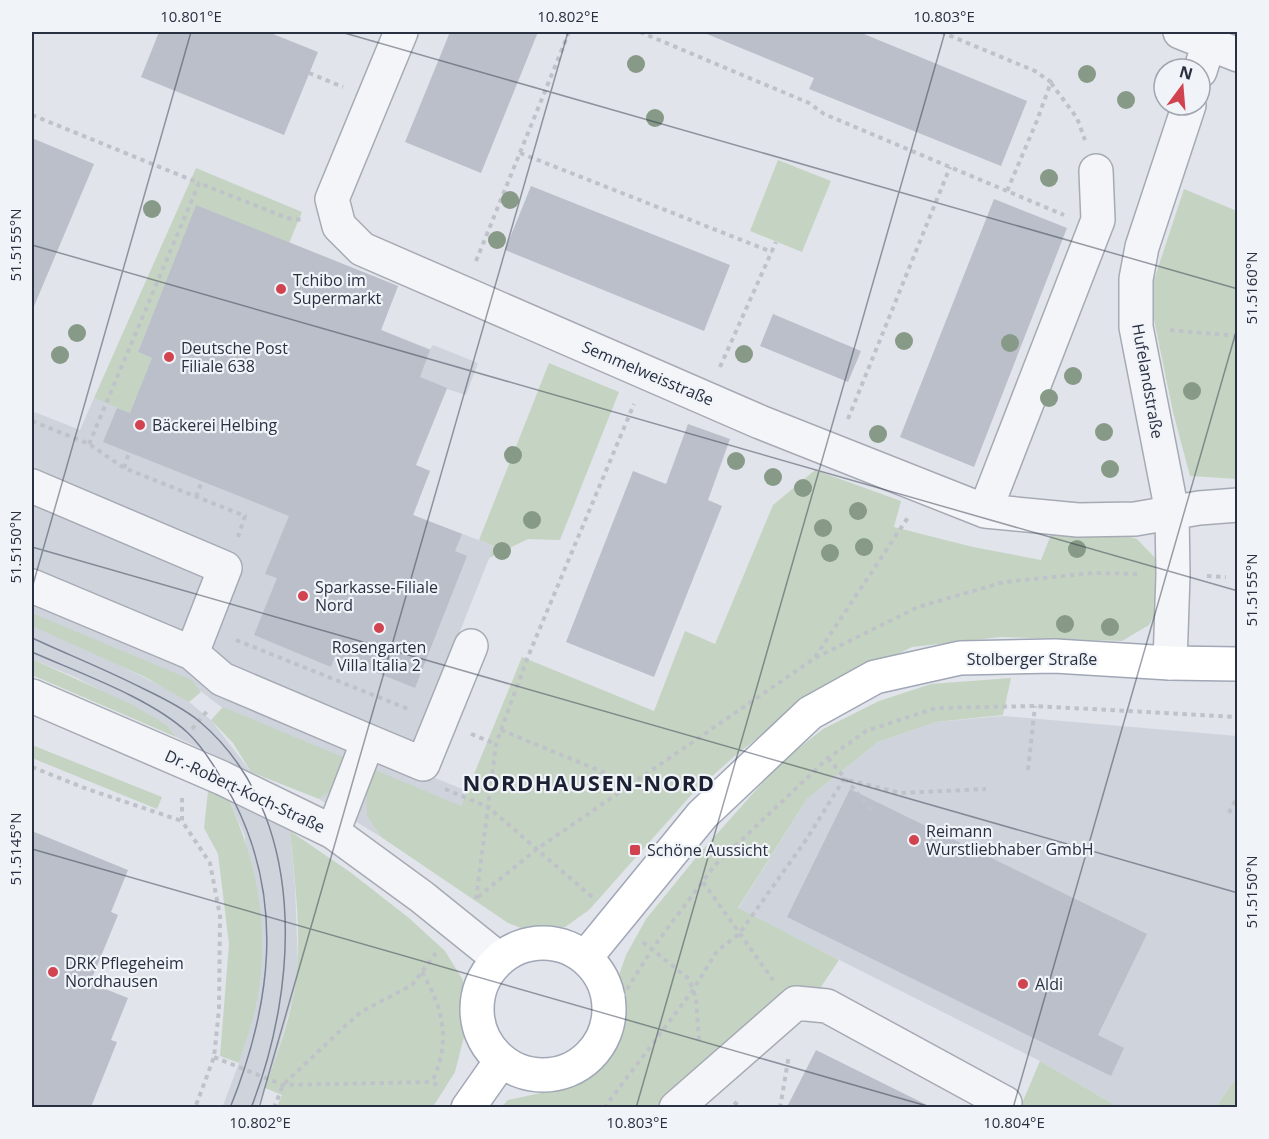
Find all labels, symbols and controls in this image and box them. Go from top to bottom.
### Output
text: 10.801°E [160,6,222,26]
text: 10.802°E [537,6,599,26]
text: 10.803°E [913,6,975,26]
north arrow [1152,57,1212,117]
text: N [1177,60,1195,85]
text: 51.5155°N [5,208,25,282]
text: 51.5160°N [1241,251,1261,325]
place label: Tchibo im Supermarkt [293,269,382,309]
marker: Tchibo im Supermarkt [274,282,288,296]
street label: Hufelandstraße [1127,322,1169,440]
street label: Semmelweisstraße [579,335,717,411]
place label: Deutsche Post Filiale 638 [181,337,288,377]
marker: Deutsche Post Filiale 638 [162,350,176,364]
place label: Bäckerei Helbing [152,414,277,436]
marker: Bäckerei Helbing [133,418,147,432]
text: 51.5150°N [5,510,25,584]
text: 51.5155°N [1241,553,1261,627]
place label: Sparkasse-Filiale Nord [315,576,438,616]
marker: Sparkasse-Filiale Nord [296,589,310,603]
marker: Rosengarten Villa Italia 2 [372,621,386,635]
place label: Rosengarten Villa Italia 2 [332,636,426,676]
street label: Stolberger Straße [967,648,1097,670]
street label: Dr.-Robert-Koch-Straße [161,744,329,838]
district label: NORDHAUSEN-NORD [463,767,715,797]
text: 51.5145°N [5,812,25,886]
place label: Reimann Wurstliebhaber GmbH [926,820,1094,860]
marker: Reimann Wurstliebhaber GmbH [907,833,921,847]
place label: Schöne Aussicht [647,839,769,861]
marker: Schöne Aussicht [628,843,642,857]
text: 51.5150°N [1241,855,1261,929]
place label: DRK Pflegeheim Nordhausen [65,952,184,992]
marker: DRK Pflegeheim Nordhausen [46,965,60,979]
place label: Aldi [1035,973,1063,995]
marker: Aldi [1016,977,1030,991]
text: 10.802°E [229,1112,291,1132]
text: 10.803°E [606,1112,668,1132]
text: 10.804°E [983,1112,1045,1132]

